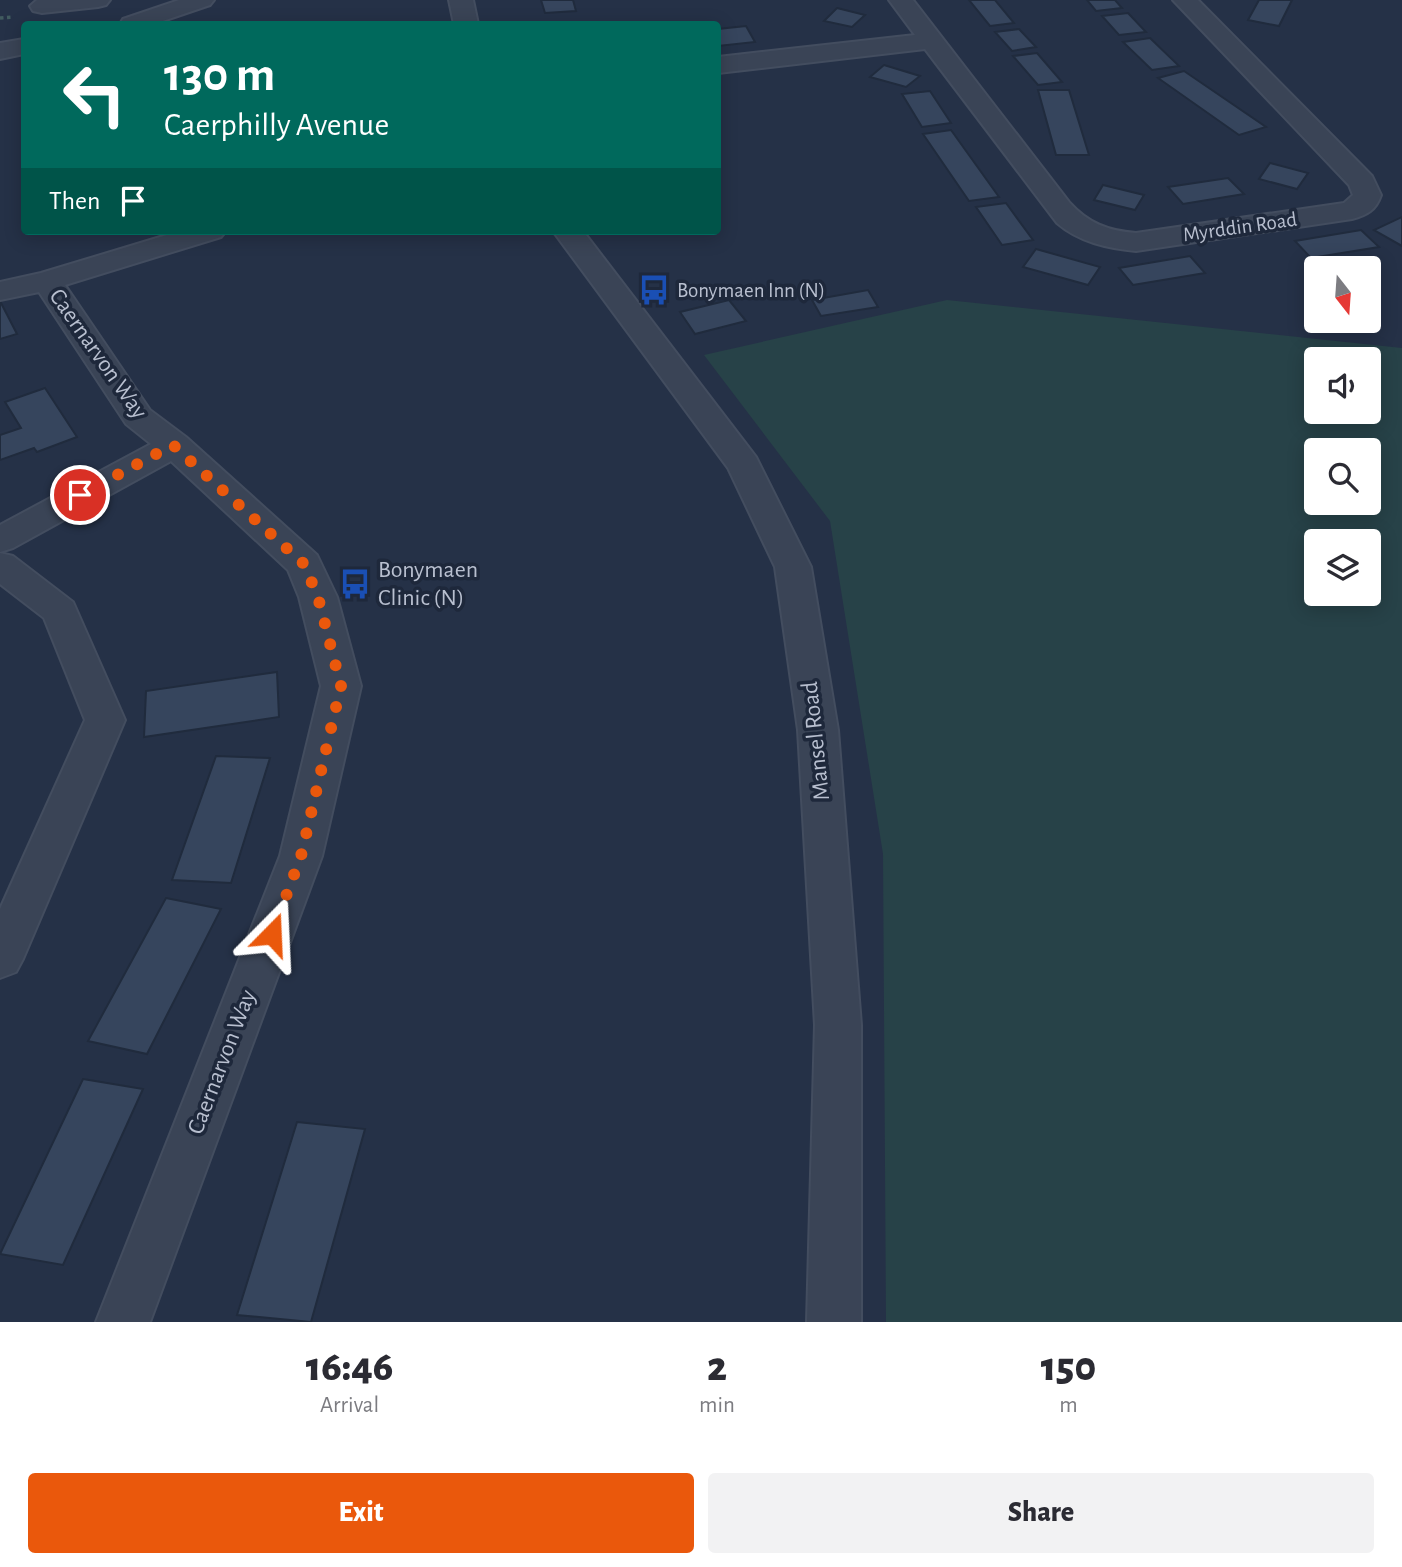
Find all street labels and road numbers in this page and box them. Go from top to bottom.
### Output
street label: Myrddin Road [1182,209,1298,245]
street label: Caernarvon Way [44,285,152,423]
street label: Mansel Road [798,680,834,802]
street label: Caernarvon Way [183,987,261,1137]

